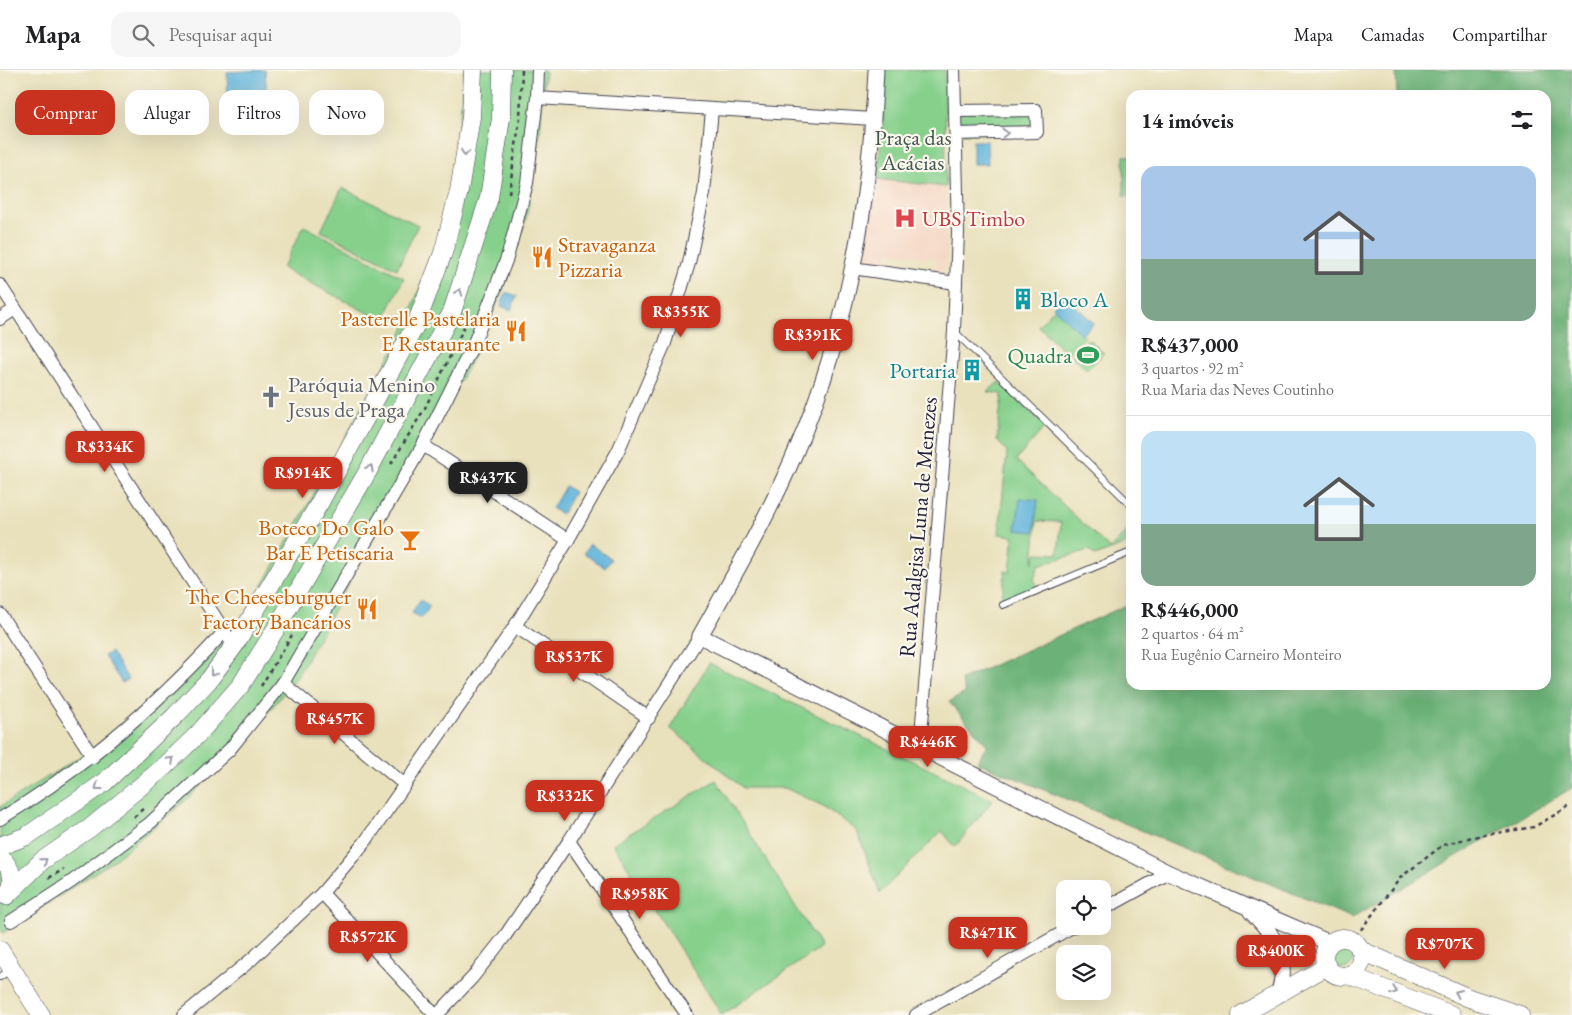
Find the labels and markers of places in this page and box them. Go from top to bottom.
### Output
place label: UBS Timbo [922,204,1025,233]
hospital icon: UBS Timbo [892,205,918,231]
place label: Stravaganza Pizzaria [558,230,656,284]
restaurant icon: Stravaganza Pizzaria [529,244,555,270]
place label: Bloco A [1040,285,1109,314]
building icon: Bloco A [1010,286,1036,312]
pin: R$355K [640,296,722,338]
place label: Pasterelle Pastelaria E Restaurante [340,304,500,358]
restaurant icon: Pasterelle Pastelaria E Restaurante [503,318,529,344]
pin: R$391K [772,318,854,361]
place label: Quadra [1008,341,1072,370]
sports icon: Quadra [1075,342,1101,368]
place label: Portaria [890,356,956,385]
building icon: Portaria [959,357,985,383]
place label: Paróquia Menino Jesus de Praga [286,370,435,424]
church icon: Paróquia Menino Jesus de Praga [258,384,284,410]
pin: R$334K [64,430,146,473]
pin: R$914K [262,456,344,499]
pin: R$437K [447,462,529,504]
place label: Boteco Do Galo Bar E Petiscaria [258,513,394,567]
bar icon: Boteco Do Galo Bar E Petiscaria [397,527,423,553]
place label: The Cheeseburguer Factory Bancários [185,582,352,636]
restaurant icon: The Cheeseburguer Factory Bancários [354,596,380,622]
pin: R$537K [533,640,615,683]
pin: R$457K [294,702,376,745]
pin: R$446K [887,726,969,768]
pin: R$332K [524,780,606,822]
pin: R$958K [599,878,681,920]
pin: R$471K [947,916,1029,959]
pin: R$572K [327,920,409,963]
pin: R$707K [1404,928,1486,970]
pin: R$400K [1235,934,1317,977]

